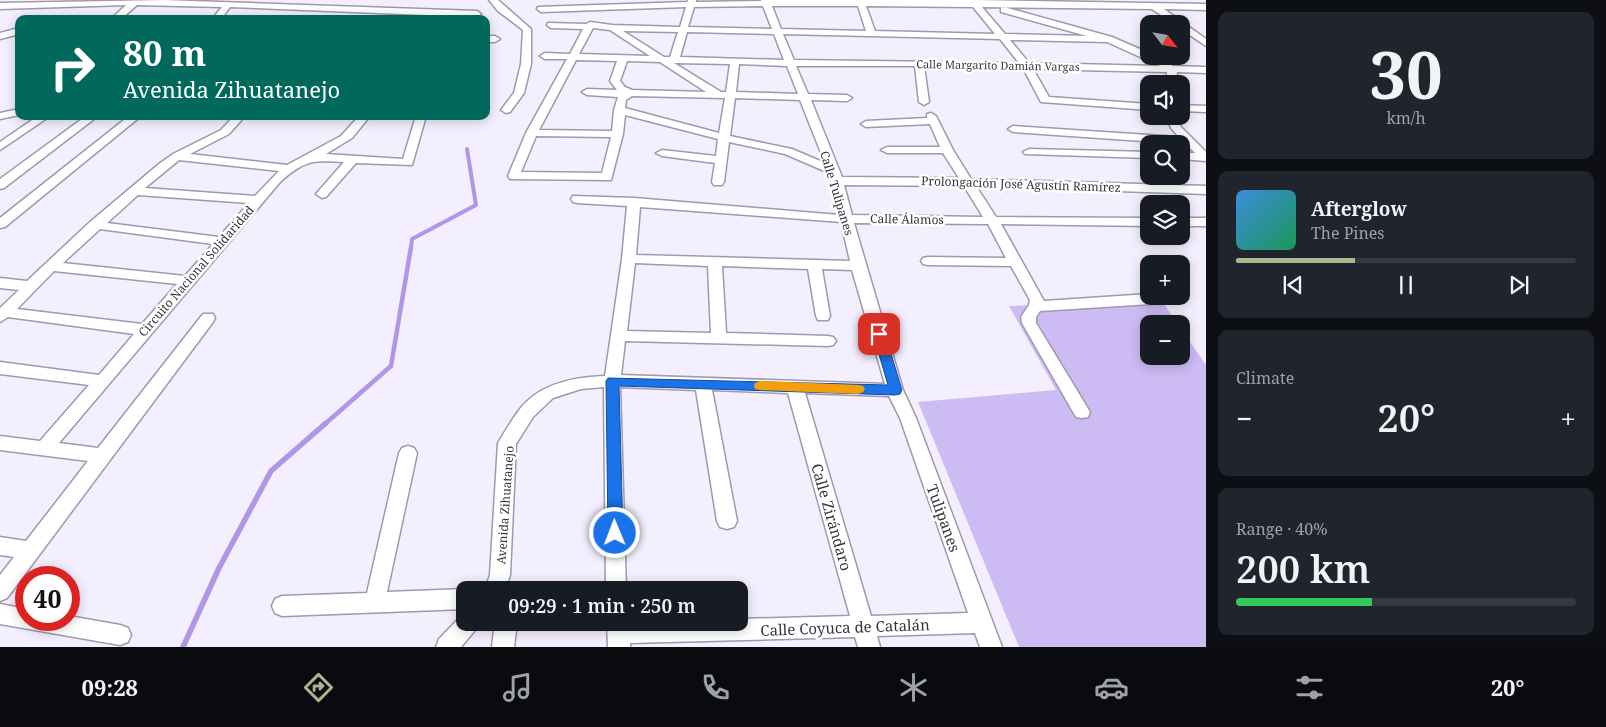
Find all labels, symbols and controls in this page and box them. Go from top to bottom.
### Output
north arrow [1140,15,1190,65]
map controls [1140,15,1190,365]
text: 80 m [123,29,206,76]
text: 30 [1369,30,1443,118]
icon: right [40,35,105,100]
street label: Calle Margarito Damián Vargas [916,56,1080,74]
text: Avenida Zihuatanejo [123,74,340,104]
button: sound [1140,75,1190,125]
text: km/h [1386,107,1426,129]
button: search [1140,135,1190,185]
street label: Calle Tulipanes [816,149,858,237]
street label: Prolongación José Agustín Ramírez [921,172,1121,196]
button: layers [1140,195,1190,245]
text: Afterglow [1311,196,1407,222]
street label: Circuito Nacional Solidaridad [134,201,258,340]
street label: Calle Álamos [870,210,944,228]
text: The Pines [1311,222,1385,244]
button: + [1140,255,1190,305]
icon: previous [1279,271,1307,299]
icon: pause [1392,271,1420,299]
icon: next [1505,271,1533,299]
pin [858,313,900,355]
button: − [1140,315,1190,365]
icon: arrive [865,320,893,348]
text: Climate [1236,367,1294,389]
text: 20° [1377,391,1435,443]
text: − [1236,399,1252,437]
text: + [1560,399,1576,437]
street label: Avenida Zihuatanejo [492,445,518,565]
street label: Calle Zirándaro [807,461,857,573]
street label: Tulipanes [923,482,965,555]
position arrow [588,506,640,558]
text: Range · 40% [1236,518,1328,540]
text: 200 km [1236,542,1370,594]
speed limit sign: 40 [15,566,80,631]
text: 09:29 · 1 min · 250 m [508,593,696,619]
street label: Calle Coyuca de Catalán [760,614,930,640]
icon: directions [301,670,336,705]
icon: music [500,670,535,705]
icon: phone [698,670,733,705]
icon: climate [896,670,931,705]
icon: car [1094,670,1129,705]
icon: filters [1292,670,1327,705]
text: 09:28 [82,672,138,702]
text: 20° [1491,672,1524,702]

